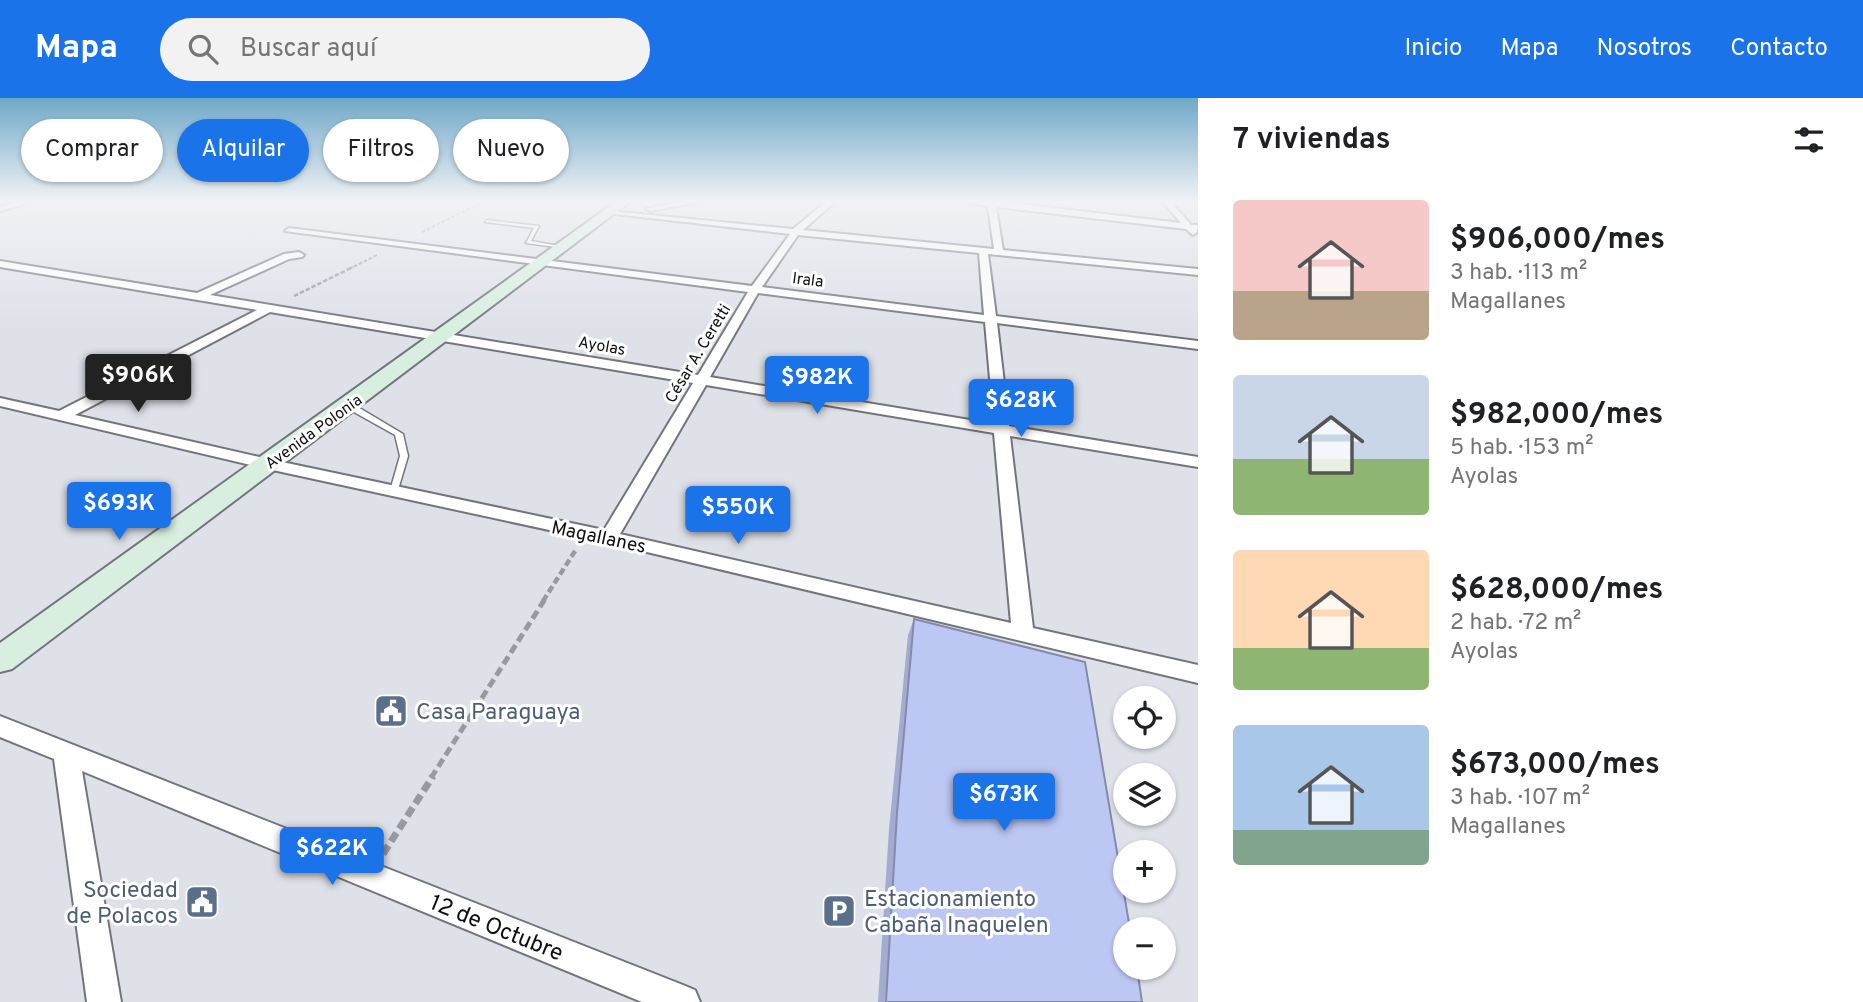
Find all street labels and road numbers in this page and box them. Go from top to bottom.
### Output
street label: Irala [791,269,825,293]
street label: César A. Ceretti [661,301,736,407]
street label: Ayolas [577,333,627,361]
street label: Avenida Polonia [262,391,366,474]
street label: Magallanes [549,516,648,560]
street label: 12 de Octubre [425,889,567,969]

